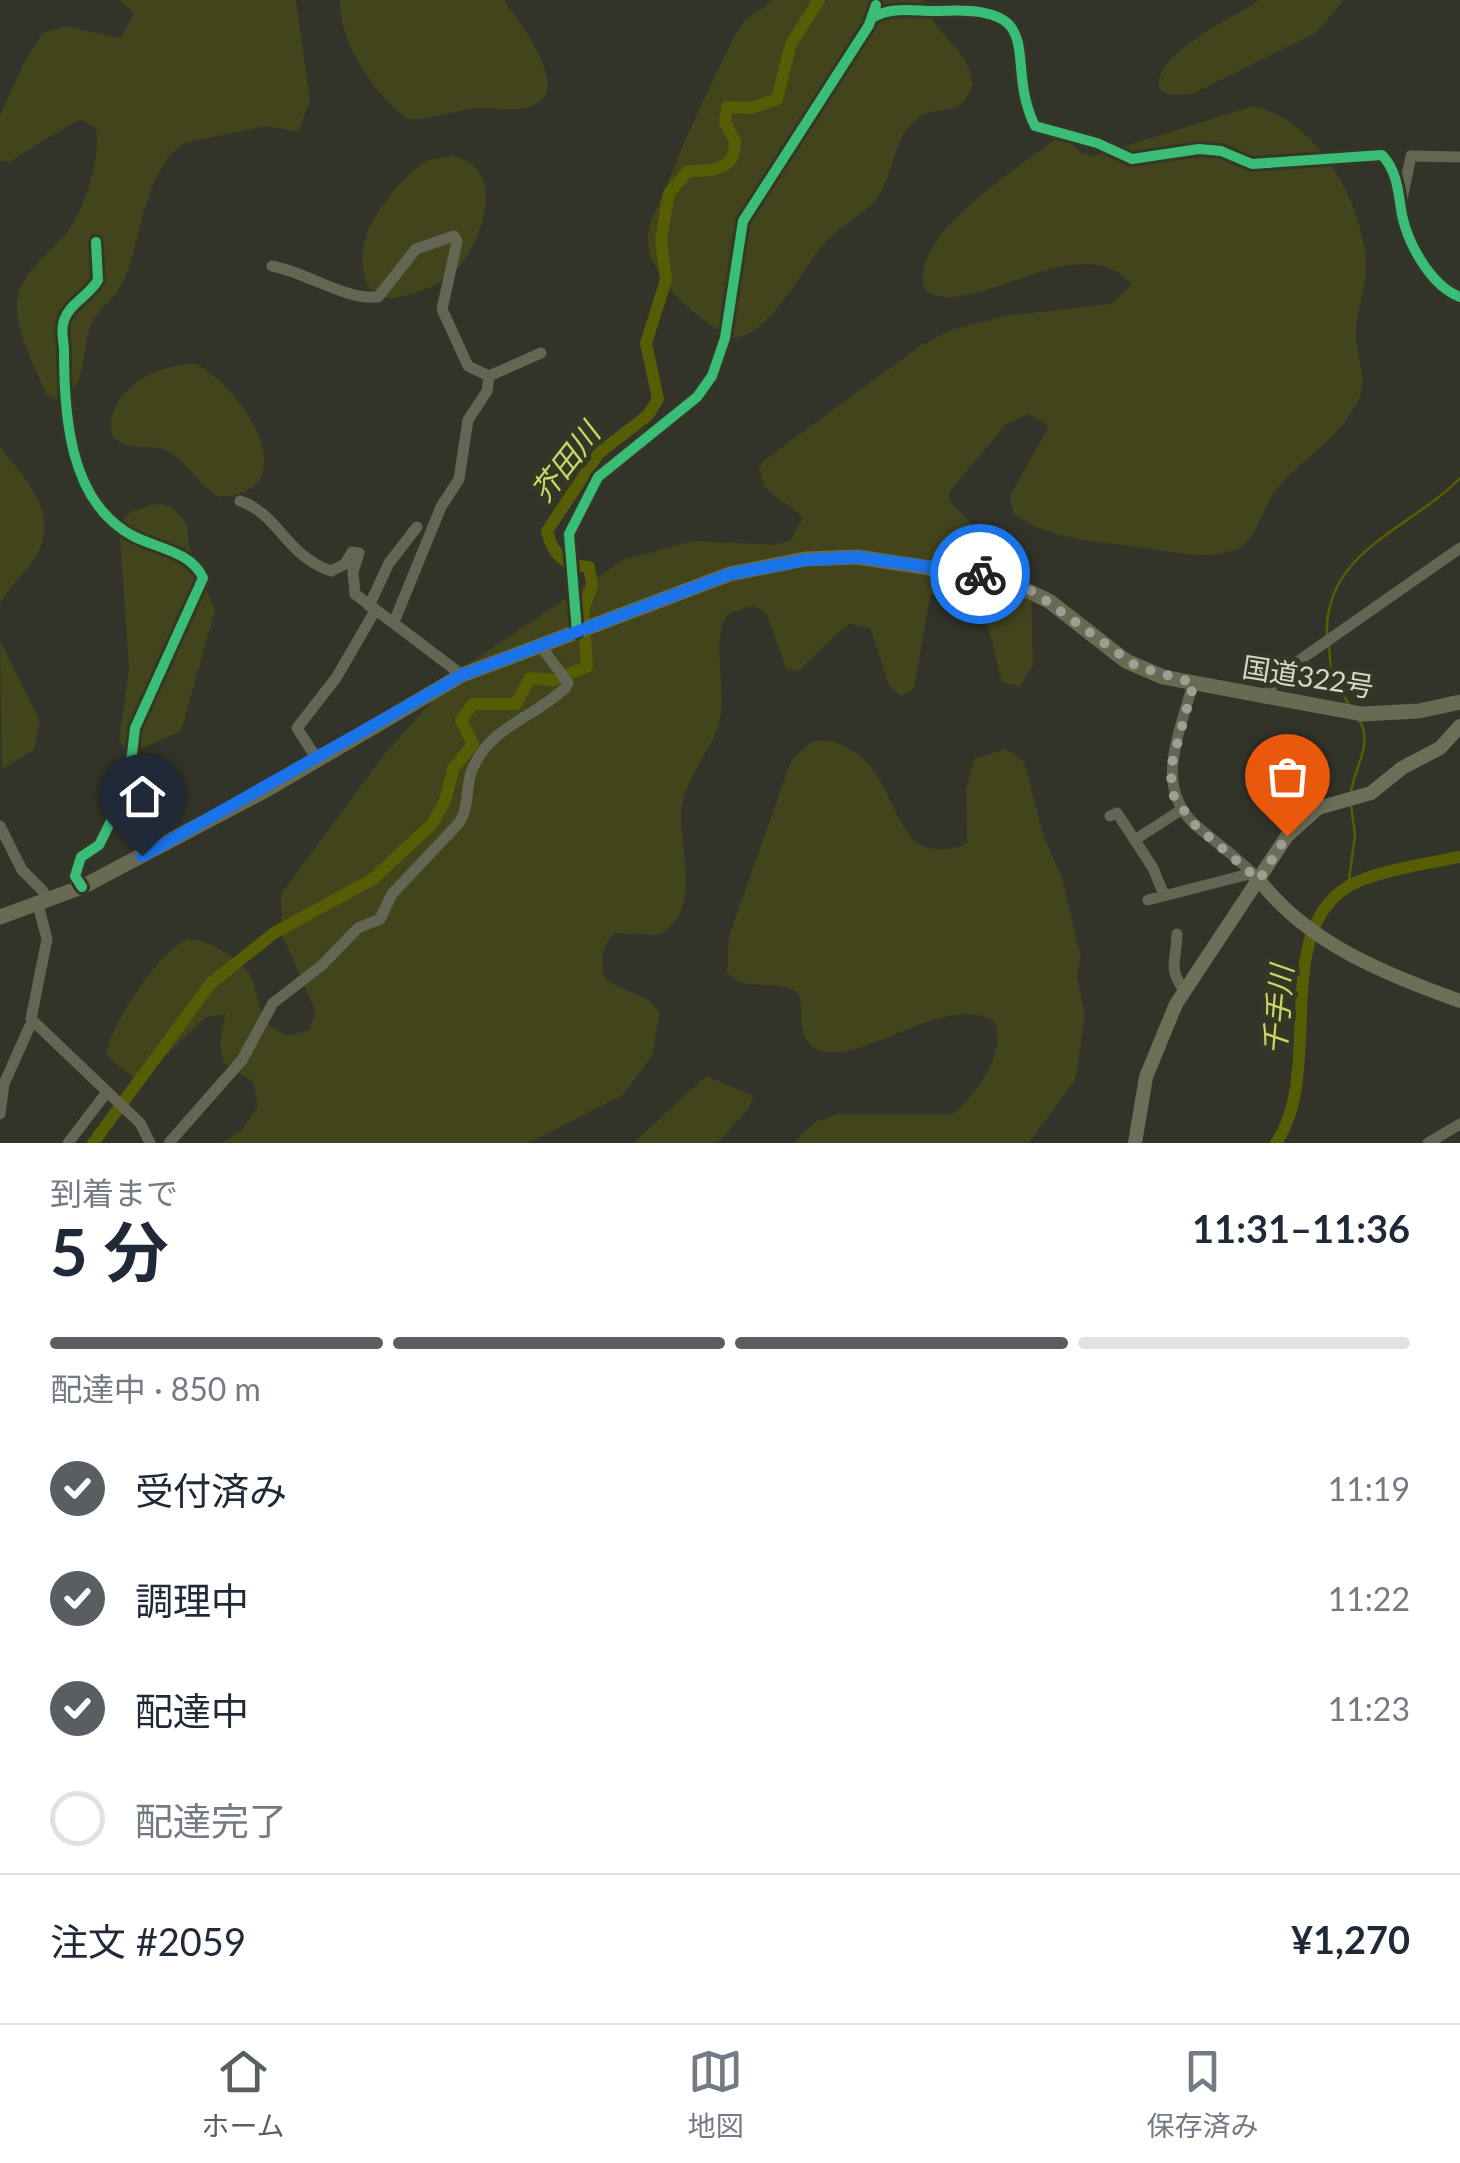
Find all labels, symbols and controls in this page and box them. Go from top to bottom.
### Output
water label: 芥田川 [523,413,608,508]
courier [930,524,1030,624]
icon: bike [953,547,1008,602]
street label: 国道322号 [1240,649,1376,703]
pin [1245,734,1330,837]
icon: bag [1260,749,1315,804]
pin [100,754,185,857]
icon: home [115,769,170,824]
water label: 千手川 [1255,960,1299,1056]
text: 到着まで [50,1173,178,1212]
text: 11:31–11:36 [1192,1205,1410,1251]
text: 5 分 [50,1212,169,1290]
text: 配達中 · 850 m [50,1369,261,1408]
icon: check [50,1461,105,1516]
text: 受付済み [135,1467,287,1513]
text: 11:19 [1328,1469,1410,1508]
icon: check [50,1571,105,1626]
text: 調理中 [135,1577,249,1623]
text: 11:22 [1328,1579,1410,1618]
icon: check [50,1681,105,1736]
text: 配達中 [135,1687,249,1733]
text: 11:23 [1328,1689,1410,1728]
text: 配達完了 [135,1797,287,1843]
text: ¥1,270 [1291,1916,1410,1962]
text: 注文 #2059 [50,1918,246,1964]
tab: ホーム [201,2044,285,2144]
tab: 地図 [688,2044,744,2144]
tab: 保存済み [1146,2044,1259,2144]

